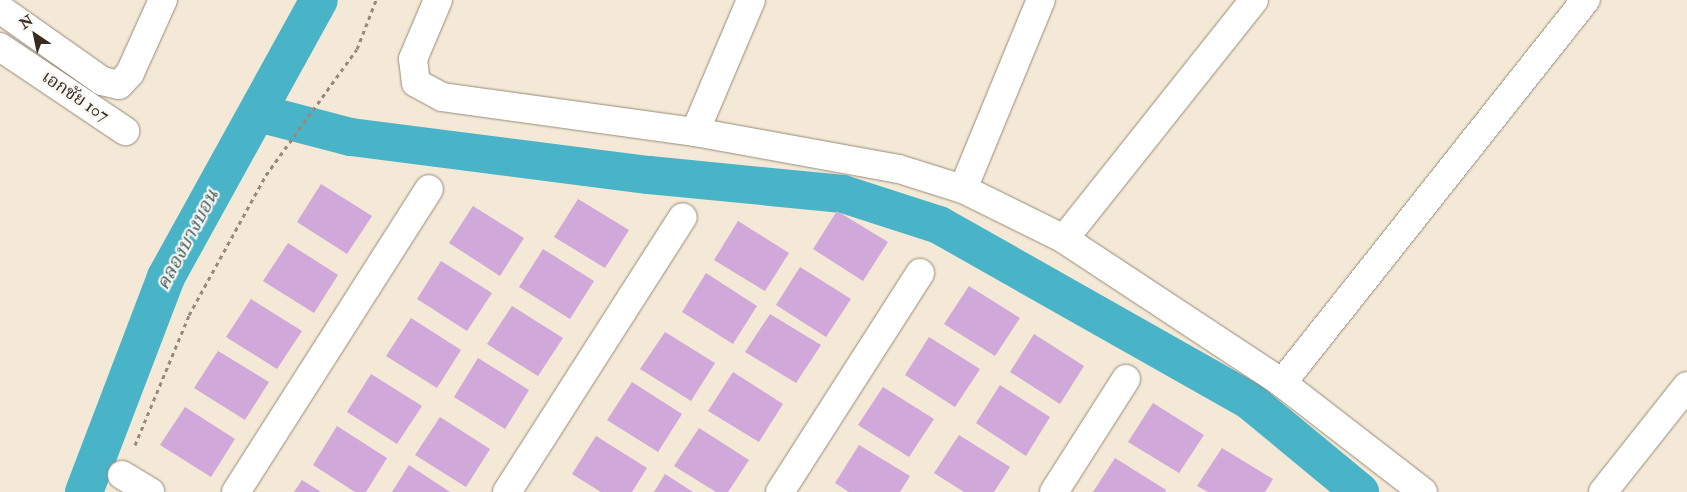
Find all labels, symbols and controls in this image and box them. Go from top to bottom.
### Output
north arrow [10,10,60,60]
text: N [16,12,36,33]
street label: เอกชัย 107 [37,67,113,127]
water label: คลองบางบอน [152,186,224,294]

